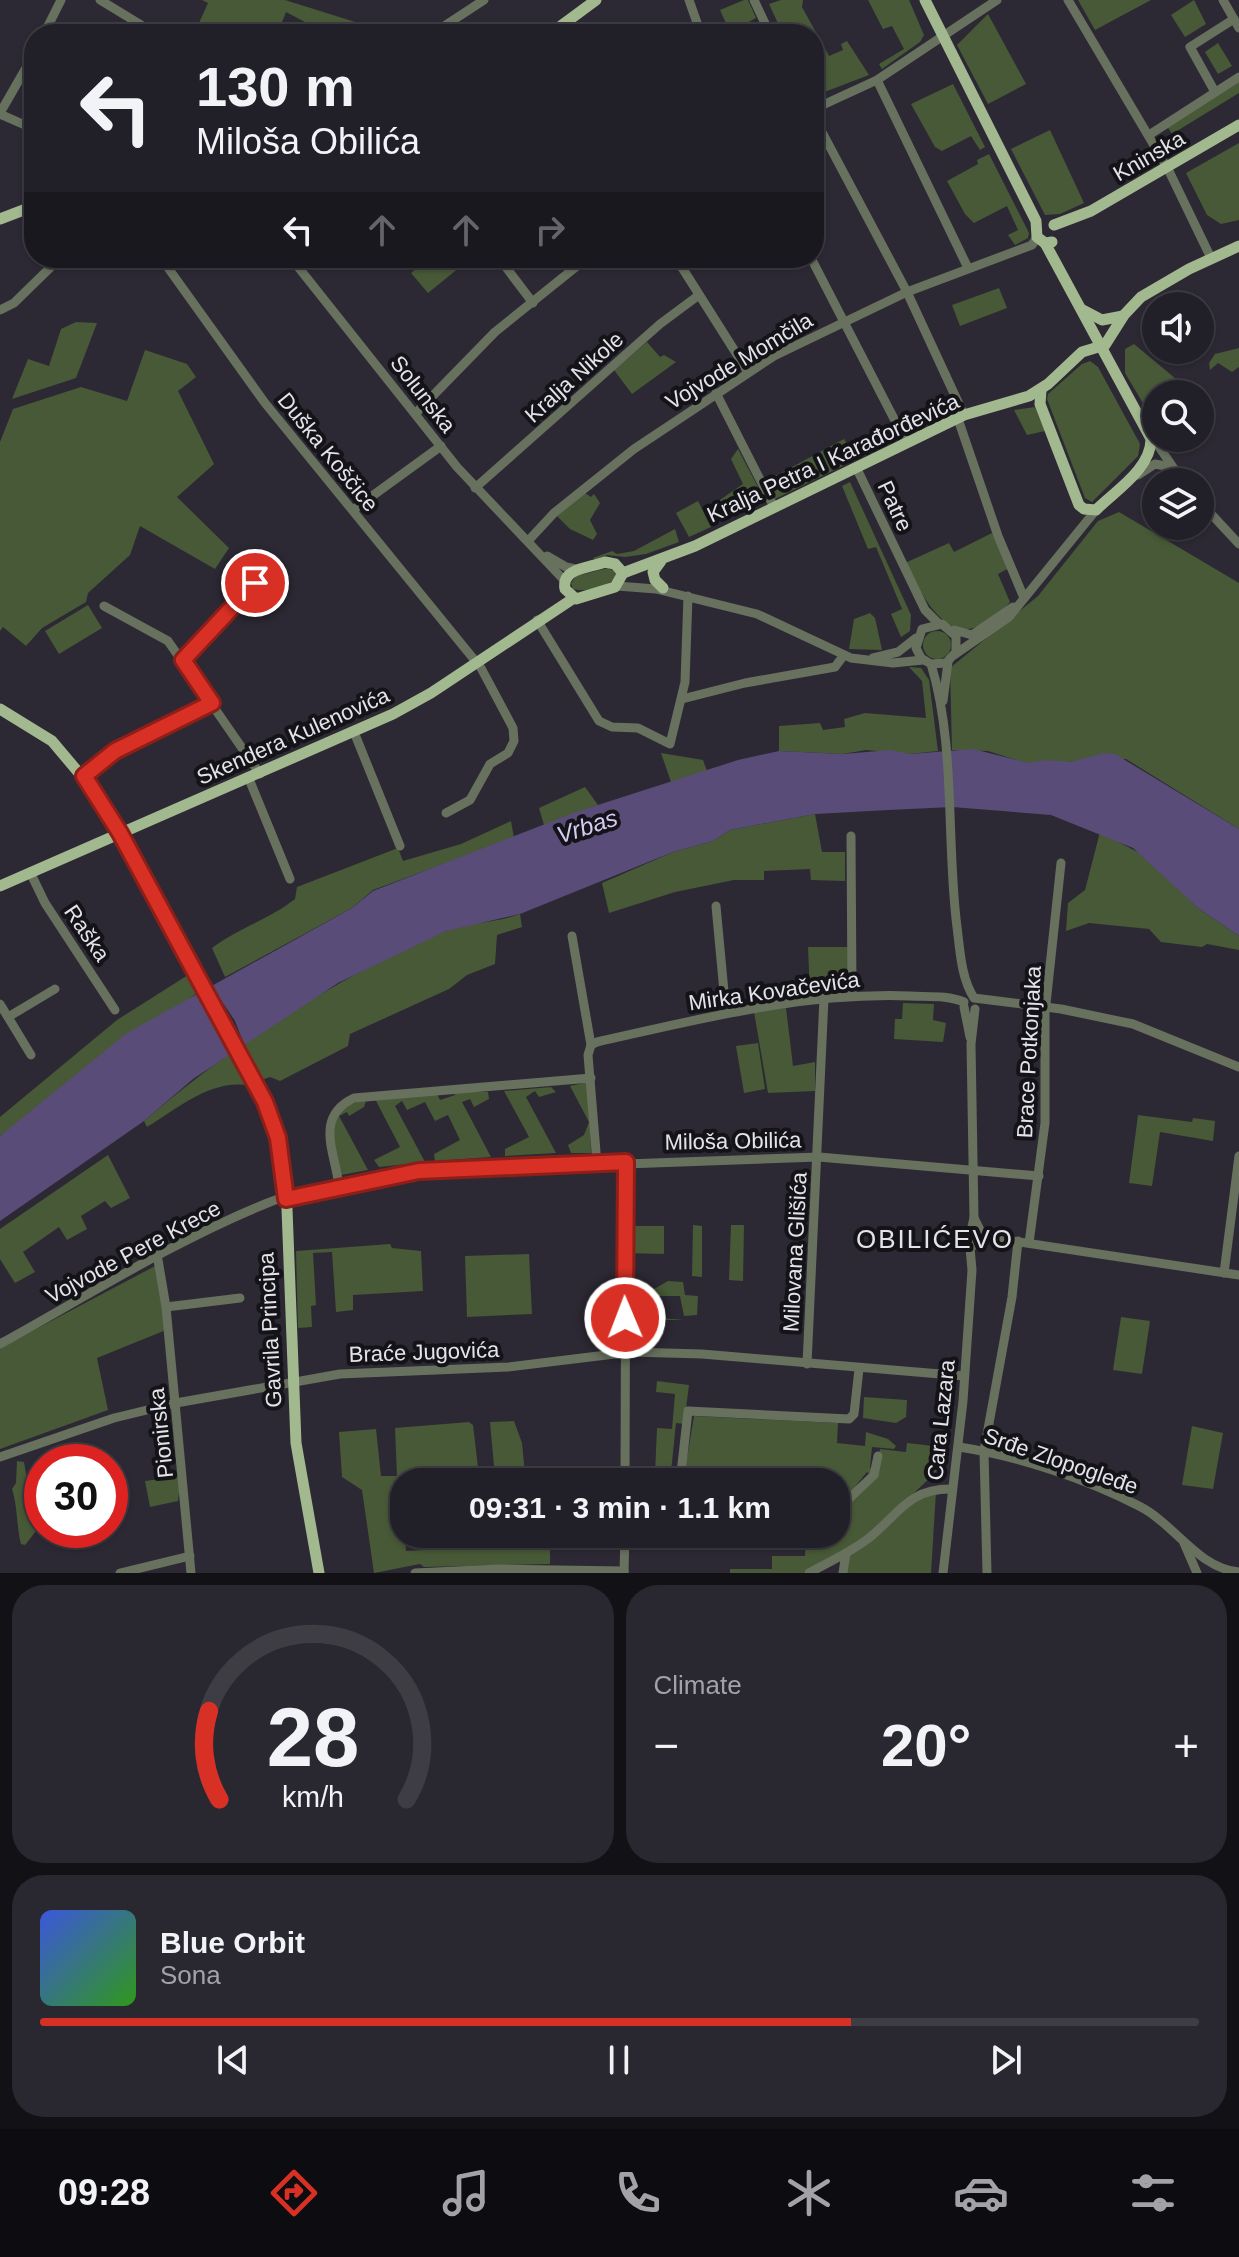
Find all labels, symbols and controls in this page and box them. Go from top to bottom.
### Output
text: 130 m [196,55,355,118]
icon: left [64,56,168,160]
text: Miloša Obilića [196,121,420,162]
street label: Kninska [1109,125,1190,186]
icon: left [276,208,320,252]
icon: ahead [360,208,404,252]
icon: ahead [444,208,488,252]
icon: right [528,208,572,252]
map controls [1142,292,1214,540]
button: sound [1142,292,1214,364]
street label: Vojvode Momčila [661,307,817,415]
street label: Kralja Nikole [520,326,628,428]
street label: Solunska [385,351,461,438]
button: search [1142,380,1214,452]
street label: Duška Koščice [272,388,384,516]
street label: Kralja Petra I Karađorđevića [703,388,964,527]
button: layers [1142,468,1214,540]
street label: Patre [873,477,917,535]
pin [221,549,289,617]
icon: arrive [233,561,277,605]
street label: Skendera Kulenovića [193,682,394,790]
water label: Vrbas [553,804,621,848]
street label: Raška [59,900,115,966]
street label: Brace Potkonjaka [1012,964,1046,1139]
street label: Mirka Kovačevića [687,967,862,1015]
street label: Miloša Obilića [664,1127,802,1155]
street label: Milovana Glišića [778,1171,812,1333]
street label: Vojvode Pere Krece [41,1195,225,1309]
district label: OBILIĆEVO [856,1224,1014,1254]
street label: Gavrila Principa [253,1251,287,1408]
position arrow [583,1276,667,1360]
street label: Braće Jugovića [348,1337,500,1367]
street label: Cara Lazara [922,1358,960,1482]
street label: Pionirska [144,1386,178,1479]
street label: Srđe Zlopogleđe [981,1423,1141,1499]
speed limit sign: 30 [24,1444,128,1548]
text: 09:31 · 3 min · 1.1 km [469,1491,771,1524]
text: Climate [654,1670,742,1700]
text: 28 [266,1691,359,1784]
text: 20° [881,1712,972,1779]
text: − [654,1721,679,1770]
text: + [1173,1721,1199,1770]
text: km/h [282,1781,344,1813]
text: Blue Orbit [160,1926,305,1959]
text: Sona [160,1960,221,1990]
icon: previous [211,2038,255,2082]
icon: pause [597,2038,641,2082]
icon: next [984,2038,1028,2082]
icon: directions [266,2165,322,2221]
icon: music [438,2165,494,2221]
icon: phone [610,2165,666,2221]
icon: climate [781,2165,837,2221]
icon: car [953,2165,1009,2221]
icon: filters [1125,2165,1181,2221]
text: 09:28 [58,2172,150,2213]

